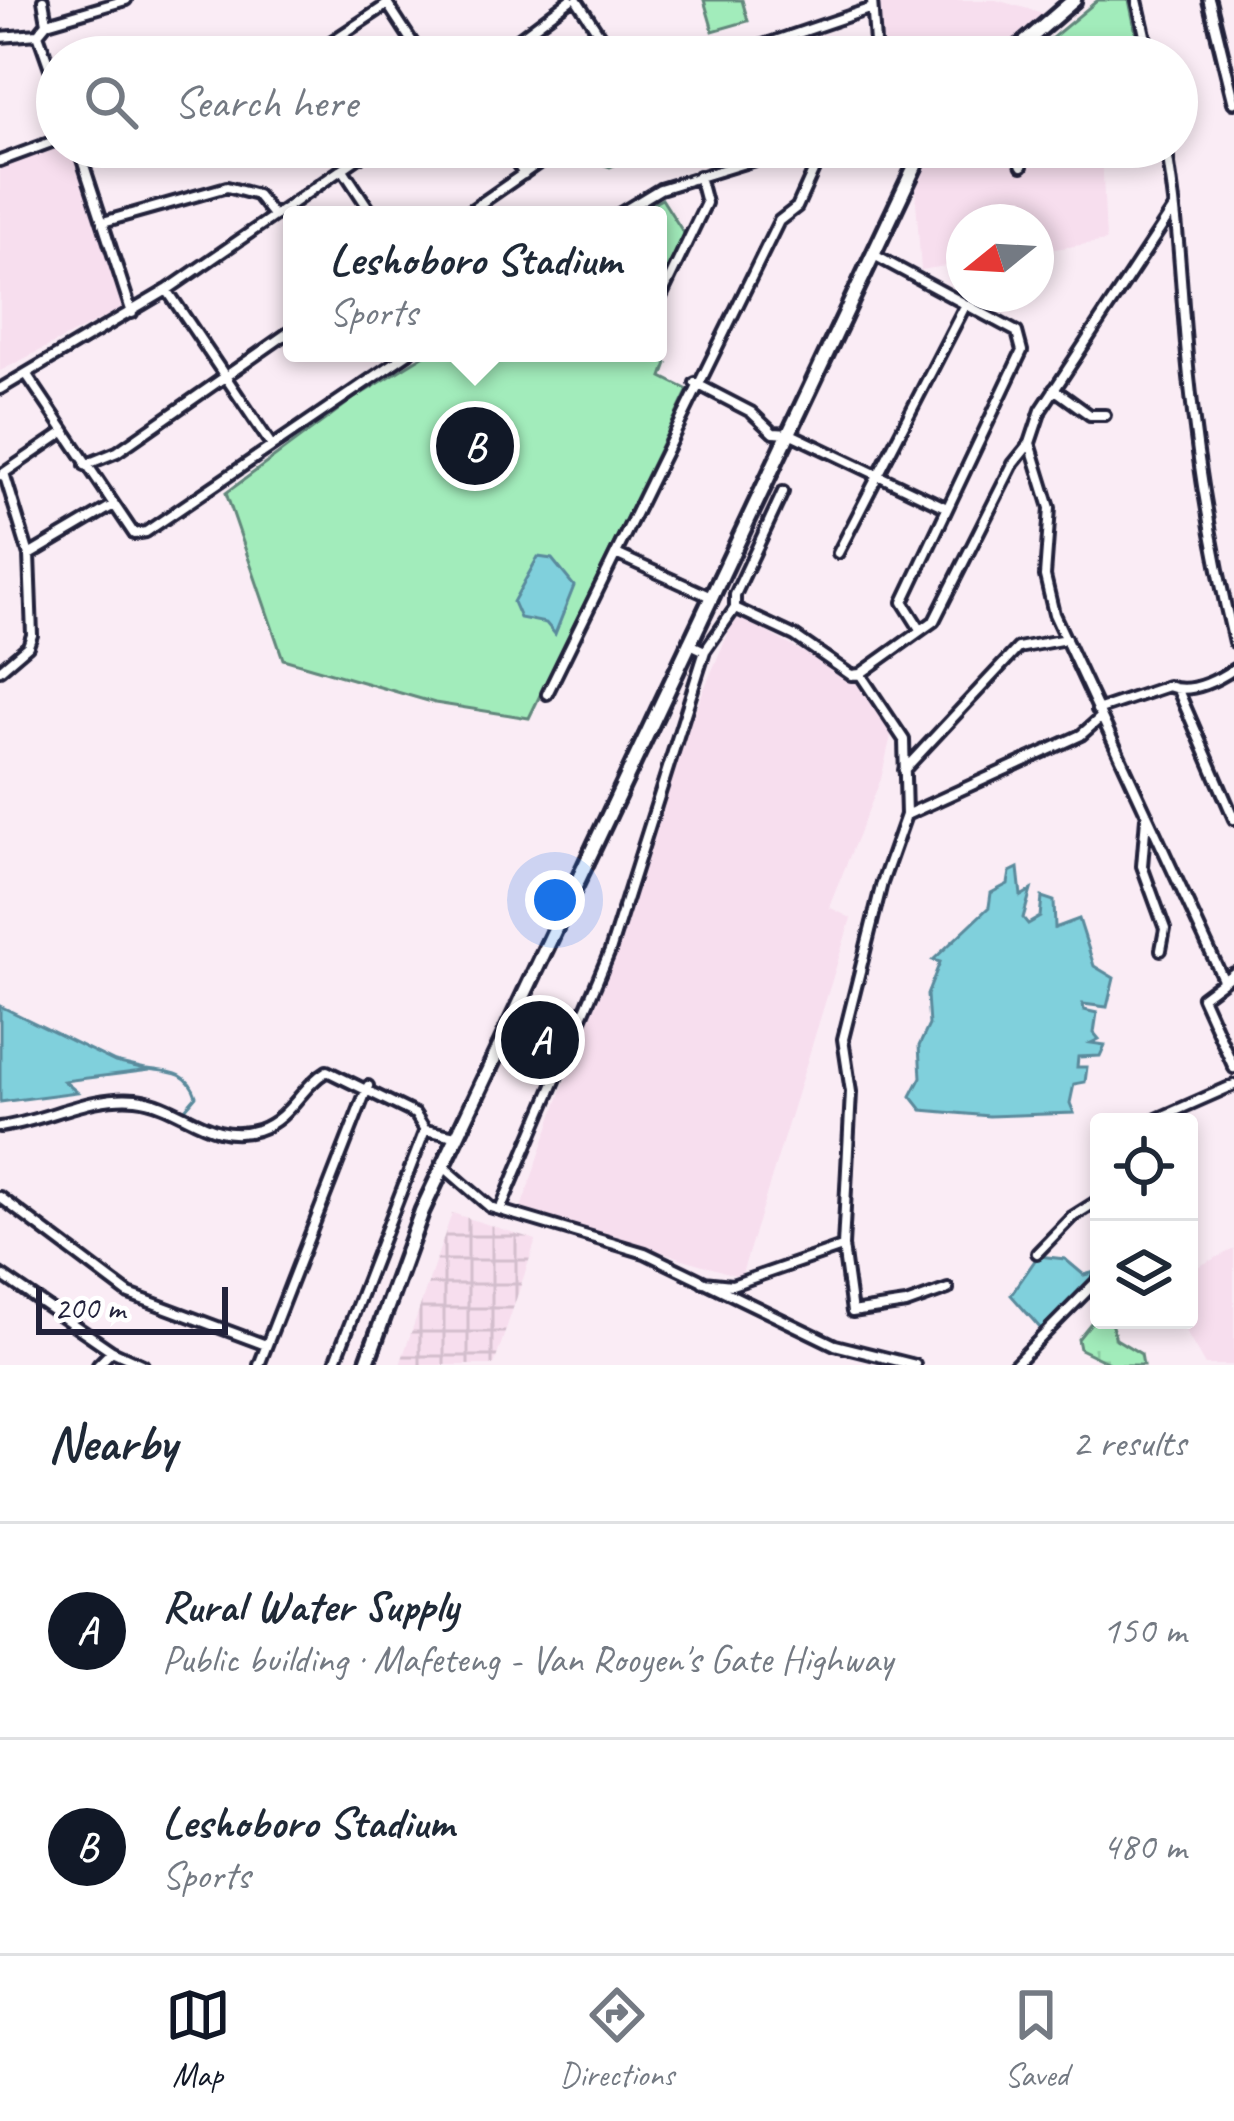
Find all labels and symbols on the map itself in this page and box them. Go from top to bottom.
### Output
north arrow [946,204,1054,312]
pin: B [436,401,514,491]
your location [525,870,585,930]
pin: A [501,995,579,1085]
scale bar [36,1281,228,1334]

